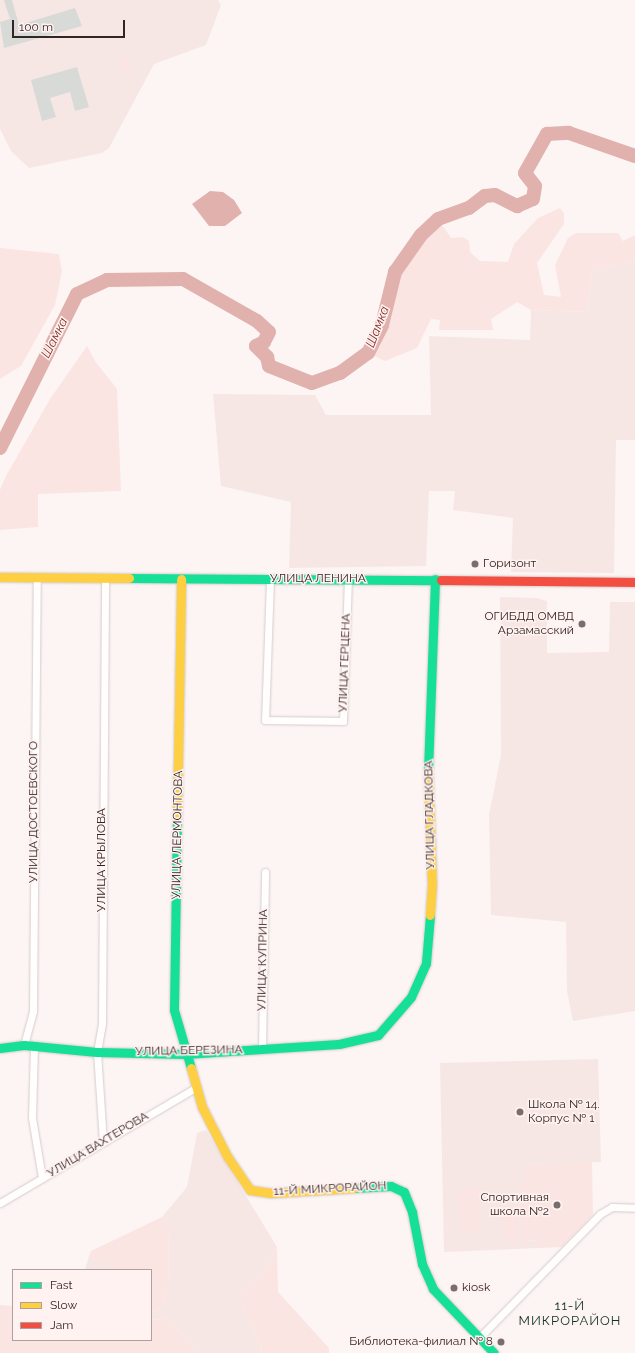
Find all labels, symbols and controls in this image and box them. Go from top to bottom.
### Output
scale bar [14,12,127,38]
text: 100 m [19,20,53,34]
water label: Шамка [363,304,393,350]
water label: Шамка [38,315,72,361]
place label: Горизонт [483,557,536,571]
marker: Горизонт [470,559,480,569]
street label: УЛИЦА ЛЕНИНА [270,572,366,586]
place label: ОГИБДД ОМВД Арзамасский [485,610,574,638]
street label: УЛИЦА ГЕРЦЕНА [336,613,354,713]
marker: ОГИБДД ОМВД Арзамасский [577,619,587,629]
street label: УЛИЦА ДОСТОЕВСКОГО [27,741,41,883]
street label: УЛИЦА ГЛАДКОВА [422,760,438,870]
street label: УЛИЦА ЛЕРМОНТОВА [170,770,186,900]
street label: УЛИЦА КРЫЛОВА [95,808,109,912]
street label: УЛИЦА КУПРИНА [255,909,271,1011]
street label: УЛИЦА БЕРЕЗИНА [135,1043,243,1059]
place label: Школа № 14. Корпус № 1 [528,1098,600,1126]
marker: Школа № 14. Корпус № 1 [515,1107,525,1117]
street label: УЛИЦА ВАХТЕРОВА [45,1109,151,1181]
street label: 11-Й МИКРОРАЙОН [273,1179,387,1199]
place label: Спортивная школа №2 [480,1191,549,1219]
marker: Спортивная школа №2 [552,1200,562,1210]
legend [12,1269,152,1341]
text: Fast [50,1278,73,1292]
place label: kiosk [462,1281,490,1295]
marker: kiosk [449,1283,459,1293]
text: Slow [50,1298,77,1312]
district label: 11-Й МИКРОРАЙОН [519,1299,621,1330]
text: Jam [50,1318,73,1332]
place label: Библиотека-филиал № 8 [349,1335,493,1349]
marker: Библиотека-филиал № 8 [496,1337,506,1347]

